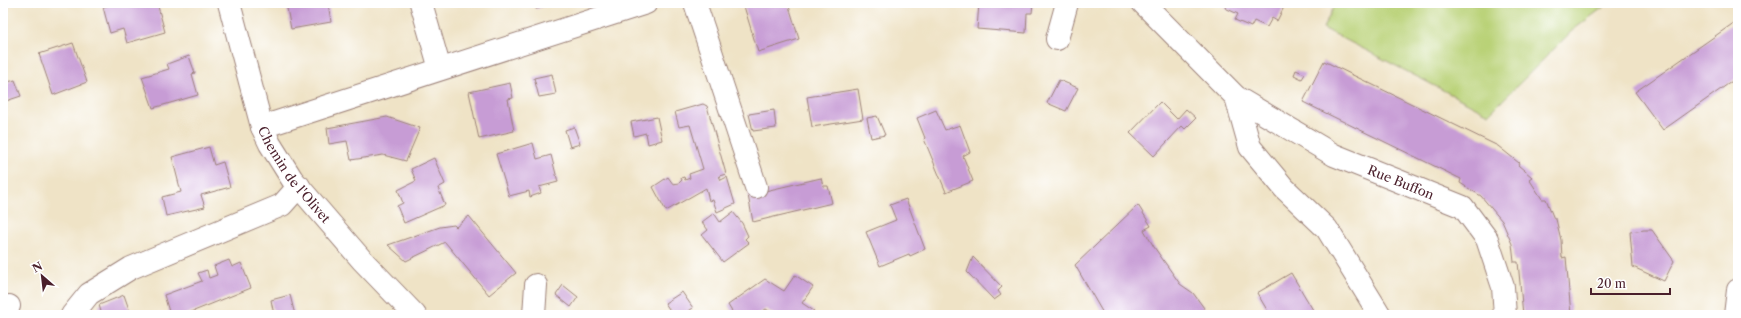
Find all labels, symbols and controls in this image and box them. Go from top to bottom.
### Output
street label: Chemin de l'Olivet [255,124,334,226]
street label: Rue Buffon [1365,161,1436,203]
north arrow [22,256,62,296]
text: N [30,259,45,276]
scale bar [1591,270,1670,296]
text: 20 m [1597,276,1626,291]

